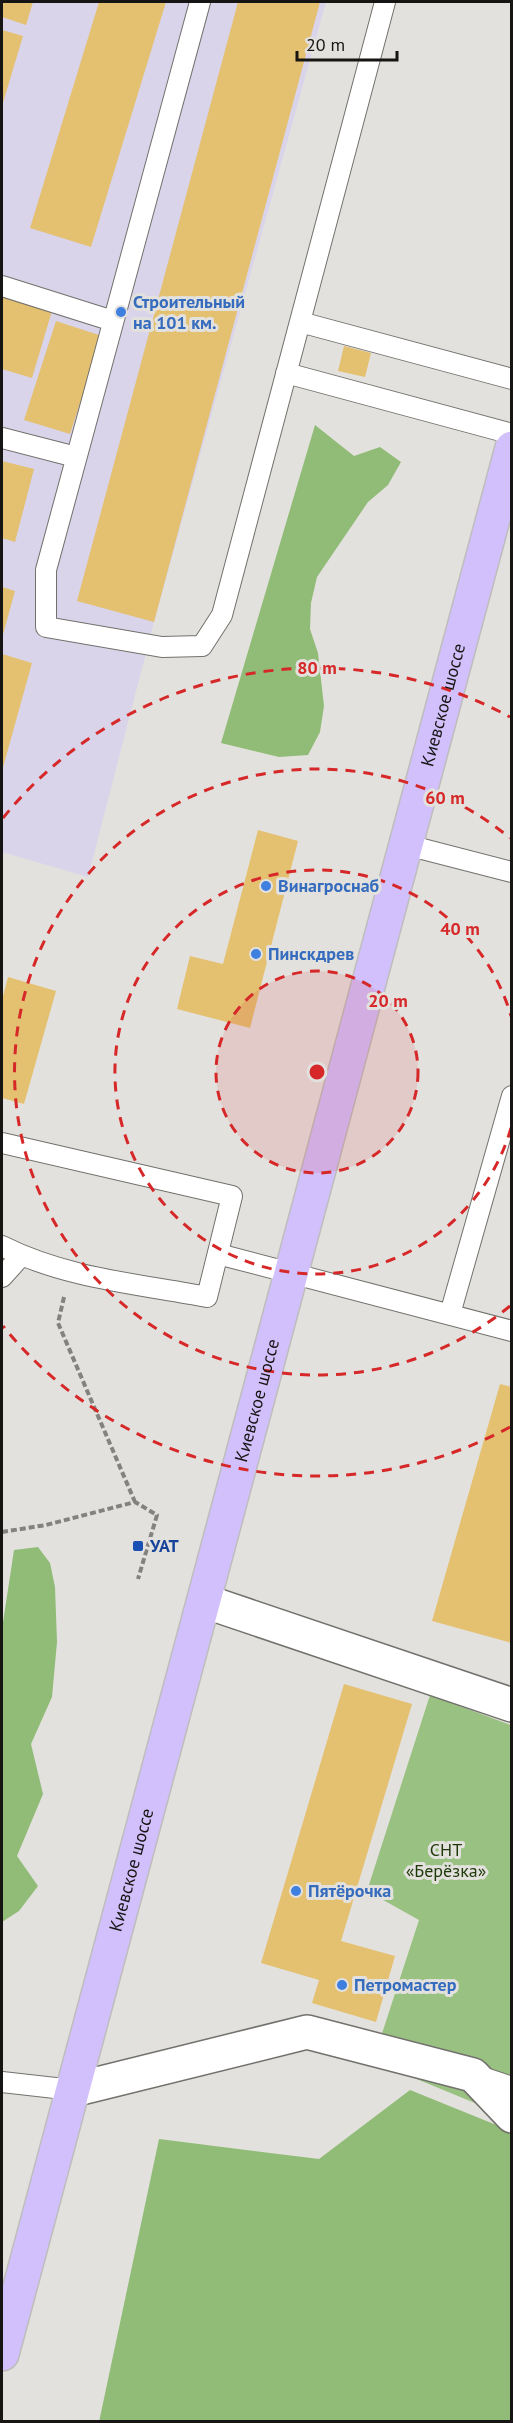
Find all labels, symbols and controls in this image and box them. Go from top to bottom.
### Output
scale bar [297,24,398,62]
text: 20 m [306,33,345,56]
place label: Строительный на 101 км. [133,290,245,334]
marker: Строительный на 101 км. [114,305,128,319]
street label: Киевское шоссе [415,641,470,769]
text: 80 m [297,656,337,679]
text: 60 m [425,786,465,809]
place label: Винагроснаб [278,874,380,897]
marker: Винагроснаб [259,879,273,893]
text: 40 m [440,917,480,940]
place label: Пинскдрев [268,942,354,965]
marker: Пинскдрев [249,947,263,961]
text: 20 m [368,989,408,1012]
centre of rings [307,1062,327,1082]
street label: Киевское шоссе [229,1336,284,1465]
place label: УАТ [149,1534,179,1557]
marker: УАТ [131,1539,145,1553]
street label: Киевское шоссе [104,1806,158,1934]
park label: СНТ «Берёзка» [406,1838,486,1882]
place label: Пятёрочка [308,1879,391,1902]
marker: Пятёрочка [289,1884,303,1898]
place label: Петромастер [354,1973,457,1996]
marker: Петромастер [335,1978,349,1992]

